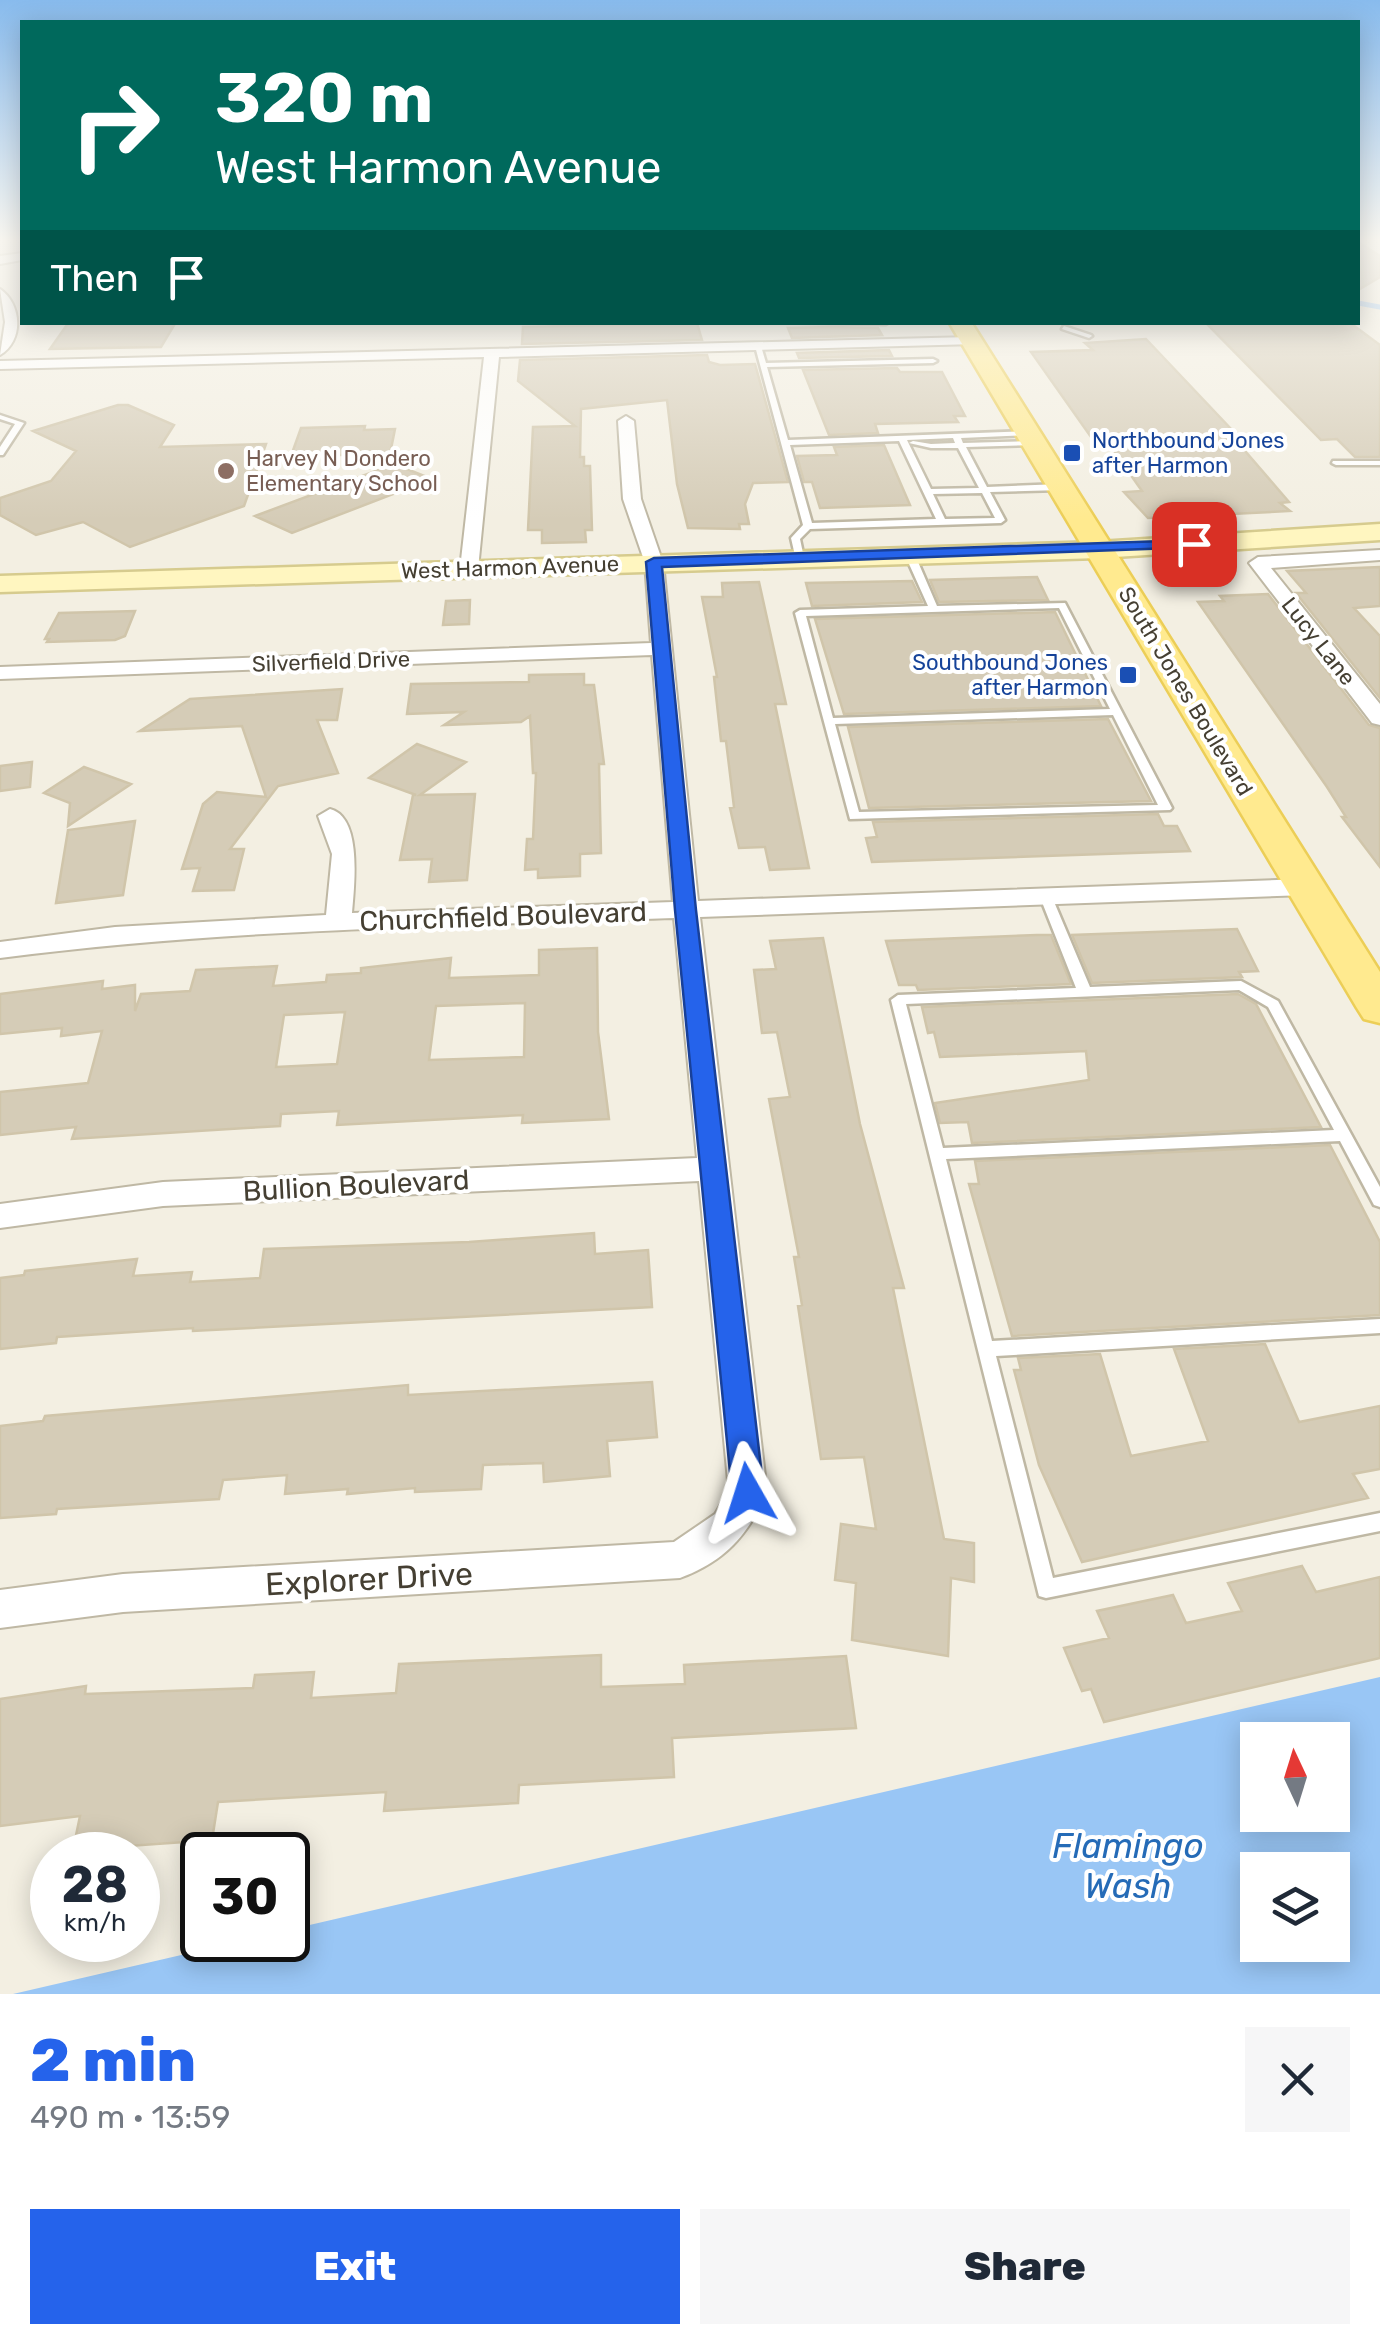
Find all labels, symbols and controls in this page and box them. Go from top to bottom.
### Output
text: 320 m [215,57,433,140]
icon: right [50,60,180,190]
text: West Harmon Avenue [215,141,661,194]
icon: arrive [159,250,214,305]
text: Then [50,255,139,301]
place label: Northbound Jones after Harmon [1092,427,1285,479]
marker: Northbound Jones after Harmon [1061,442,1083,464]
place label: Harvey N Dondero Elementary School [246,445,438,497]
marker: Harvey N Dondero Elementary School [215,460,237,482]
pin [1152,502,1237,587]
icon: arrive [1167,517,1222,572]
street label: West Harmon Avenue [400,550,620,585]
street label: South Jones Boulevard [1113,582,1259,801]
street label: Lucy Lane [1276,592,1361,691]
street label: Silverfield Drive [252,645,410,678]
place label: Southbound Jones after Harmon [912,649,1108,701]
marker: Southbound Jones after Harmon [1117,664,1139,686]
street label: Churchfield Boulevard [359,895,647,938]
street label: Bullion Boulevard [242,1163,470,1208]
position arrow [696,1441,800,1545]
street label: Explorer Drive [264,1555,474,1603]
north arrow [1240,1722,1350,1832]
map controls [1240,1722,1350,1962]
water label: Flamingo Wash [1052,1825,1204,1907]
speed limit sign: 30 [180,1832,310,1962]
button: layers [1240,1852,1350,1962]
text: 28 [62,1855,128,1915]
text: km/h [64,1908,126,1937]
text: 2 min [30,2025,196,2096]
button: close [1245,2027,1350,2132]
text: 490 m · 13:59 [30,2098,231,2136]
button: Exit [30,2209,680,2324]
button: Share [700,2209,1350,2324]

